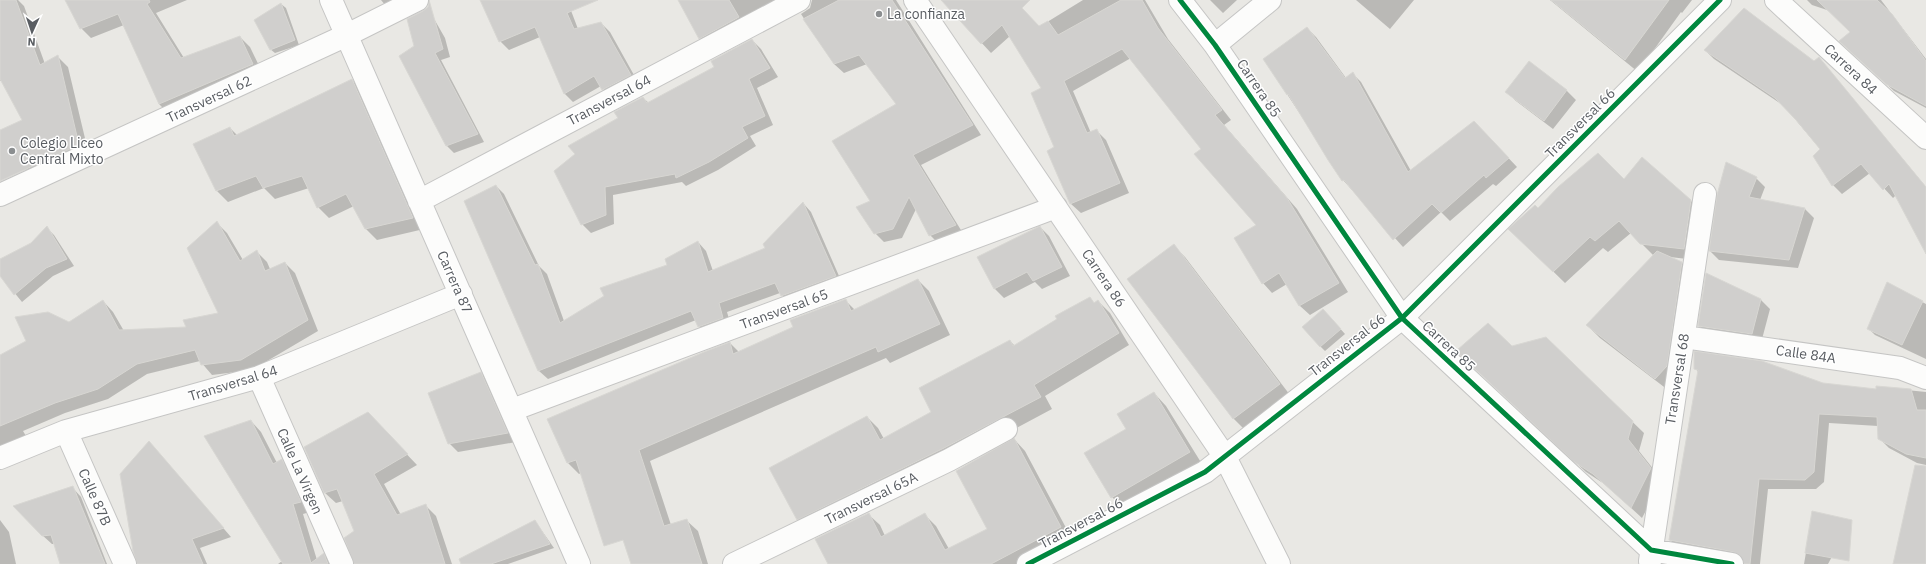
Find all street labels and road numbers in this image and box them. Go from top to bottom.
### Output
street label: Carrera 84 [1820,40,1882,98]
street label: Carrera 85 [1233,55,1285,121]
street label: Transversal 64 [564,70,654,130]
street label: Transversal 62 [163,71,255,127]
street label: Transversal 66 [1541,84,1619,162]
street label: Carrera 86 [1078,245,1130,311]
street label: Carrera 87 [433,248,477,316]
street label: Transversal 65 [738,285,830,333]
street label: Transversal 66 [1305,309,1389,381]
street label: Carrera 85 [1418,317,1480,375]
street label: Transversal 68 [1661,332,1693,426]
street label: Calle 84A [1775,341,1837,367]
street label: Transversal 64 [186,361,280,405]
street label: Calle La Virgen [273,425,327,517]
street label: Calle 87B [74,466,116,528]
street label: Transversal 65A [822,468,920,528]
street label: Transversal 66 [1036,493,1126,553]

